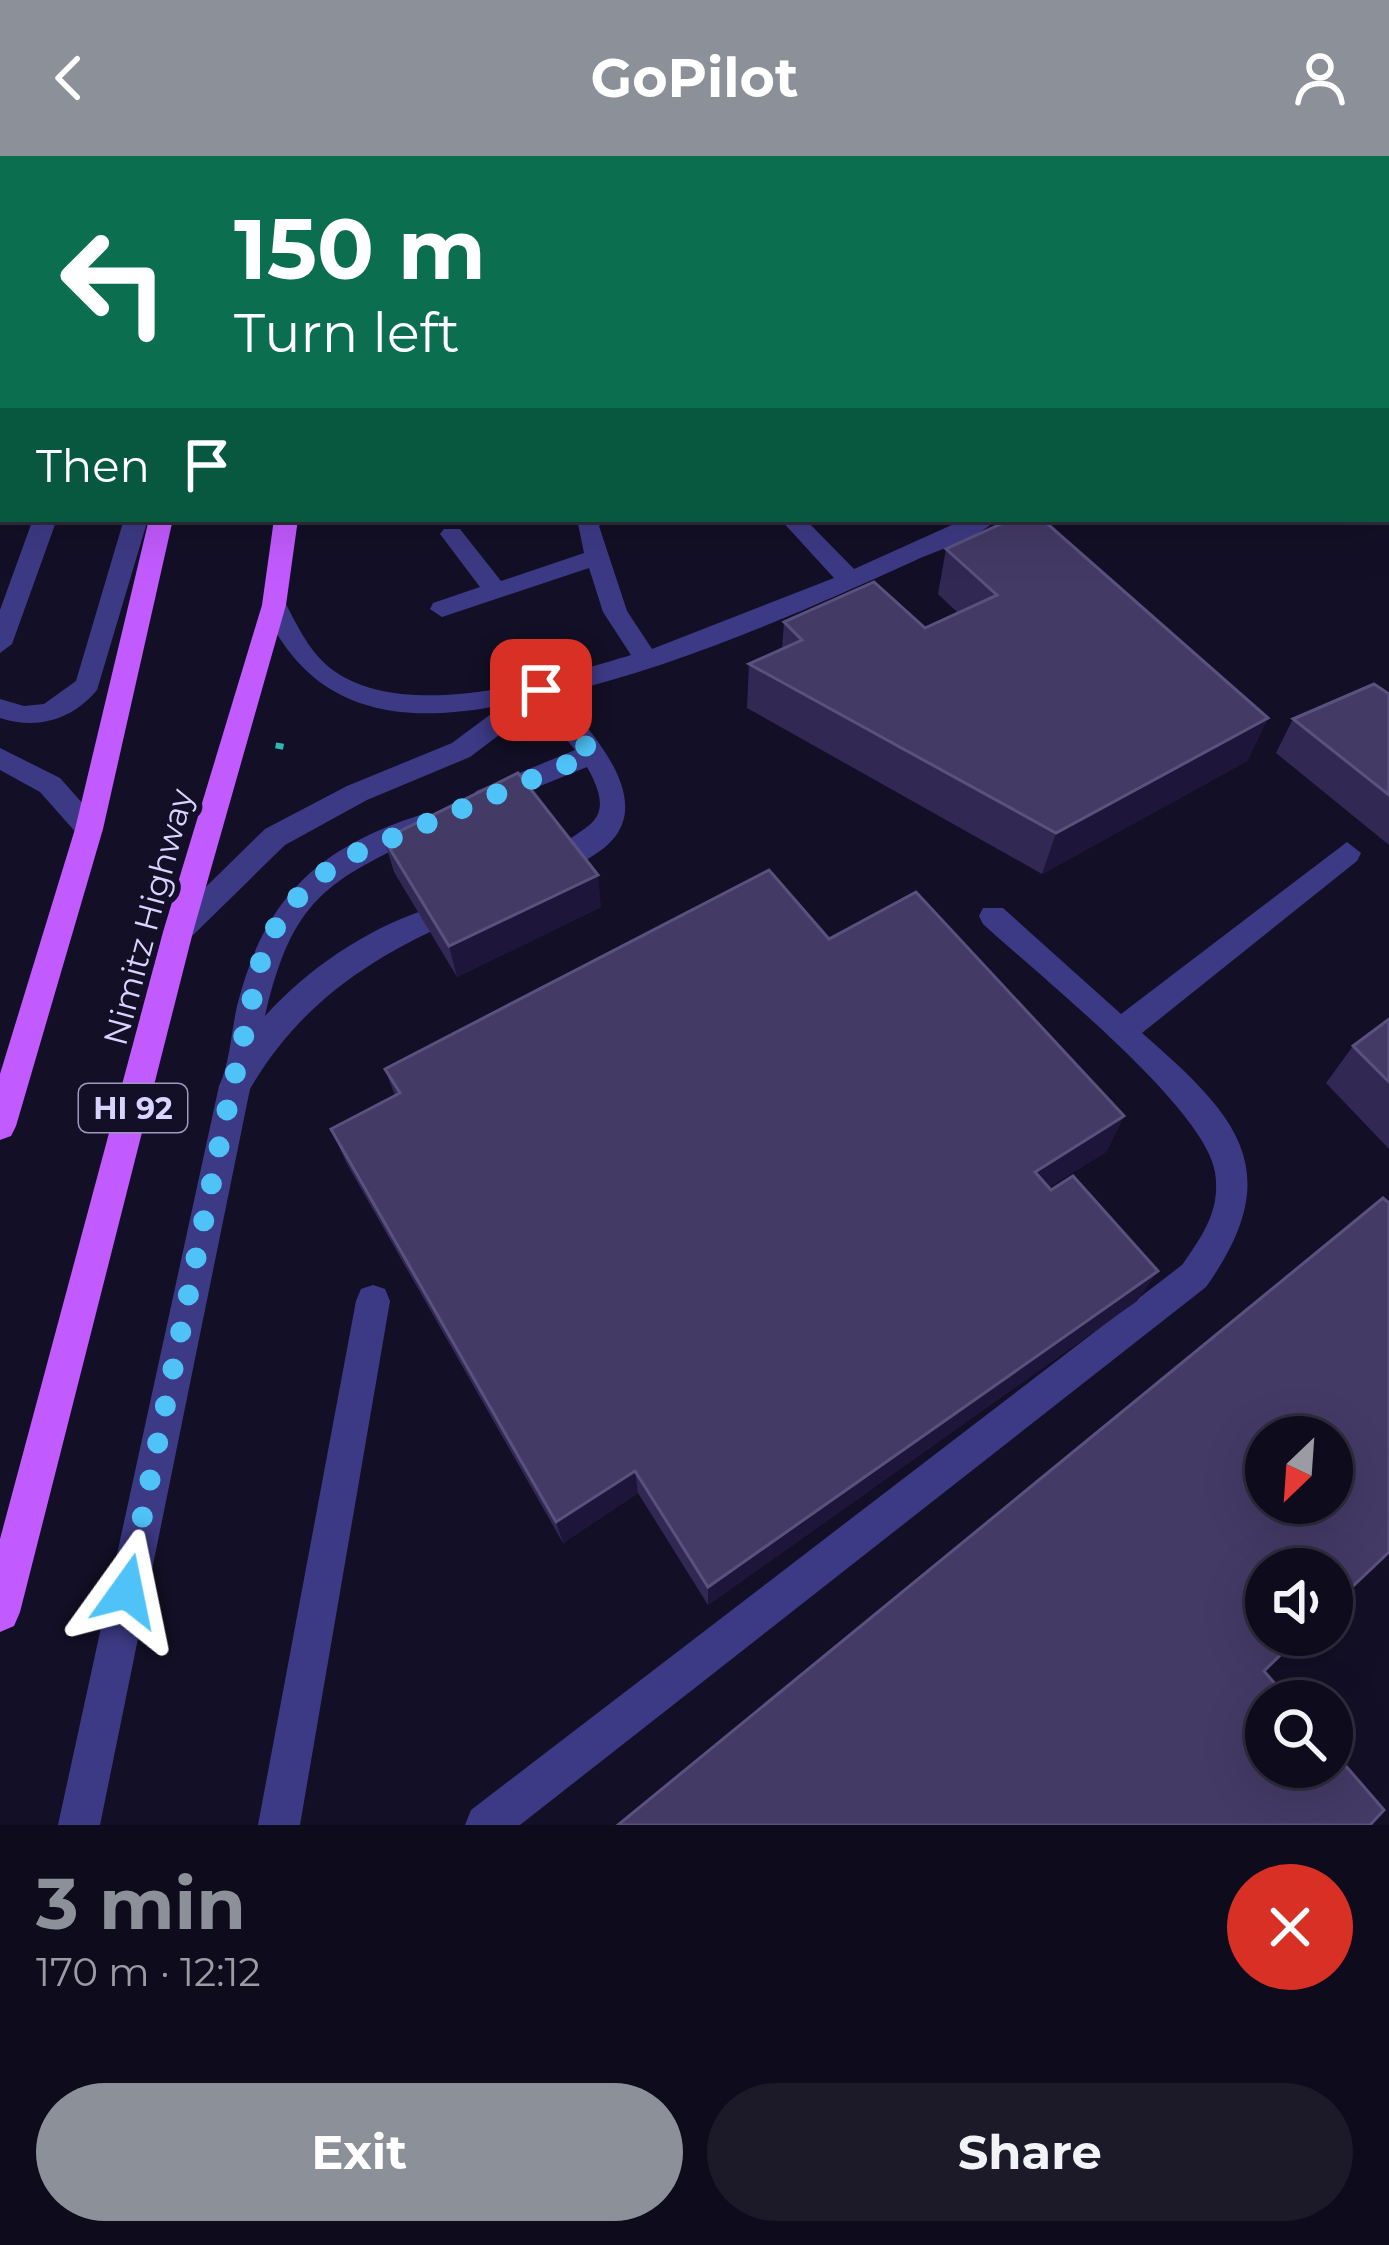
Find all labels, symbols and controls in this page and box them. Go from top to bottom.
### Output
icon: back [36,45,102,111]
text: GoPilot [591,45,798,111]
icon: person [1287,45,1353,111]
text: 150 m [234,198,486,300]
icon: left [36,204,192,360]
text: Turn left [234,300,460,366]
icon: arrive [174,432,240,498]
text: Then [36,438,150,493]
pin [490,639,592,741]
icon: arrive [508,657,574,723]
street label: Nimitz Highway [95,784,201,1049]
road number: HI 92 [79,1084,187,1132]
north arrow [1245,1416,1353,1524]
map controls [1245,1416,1353,1788]
position arrow [64,1528,190,1654]
button: sound [1245,1548,1353,1656]
button: search [1245,1680,1353,1788]
text: 3 min [36,1859,246,1947]
button: close [1227,1864,1353,1990]
text: 170 m · 12:12 [36,1948,261,1996]
button: Exit [36,2083,683,2221]
button: Share [707,2083,1353,2221]

